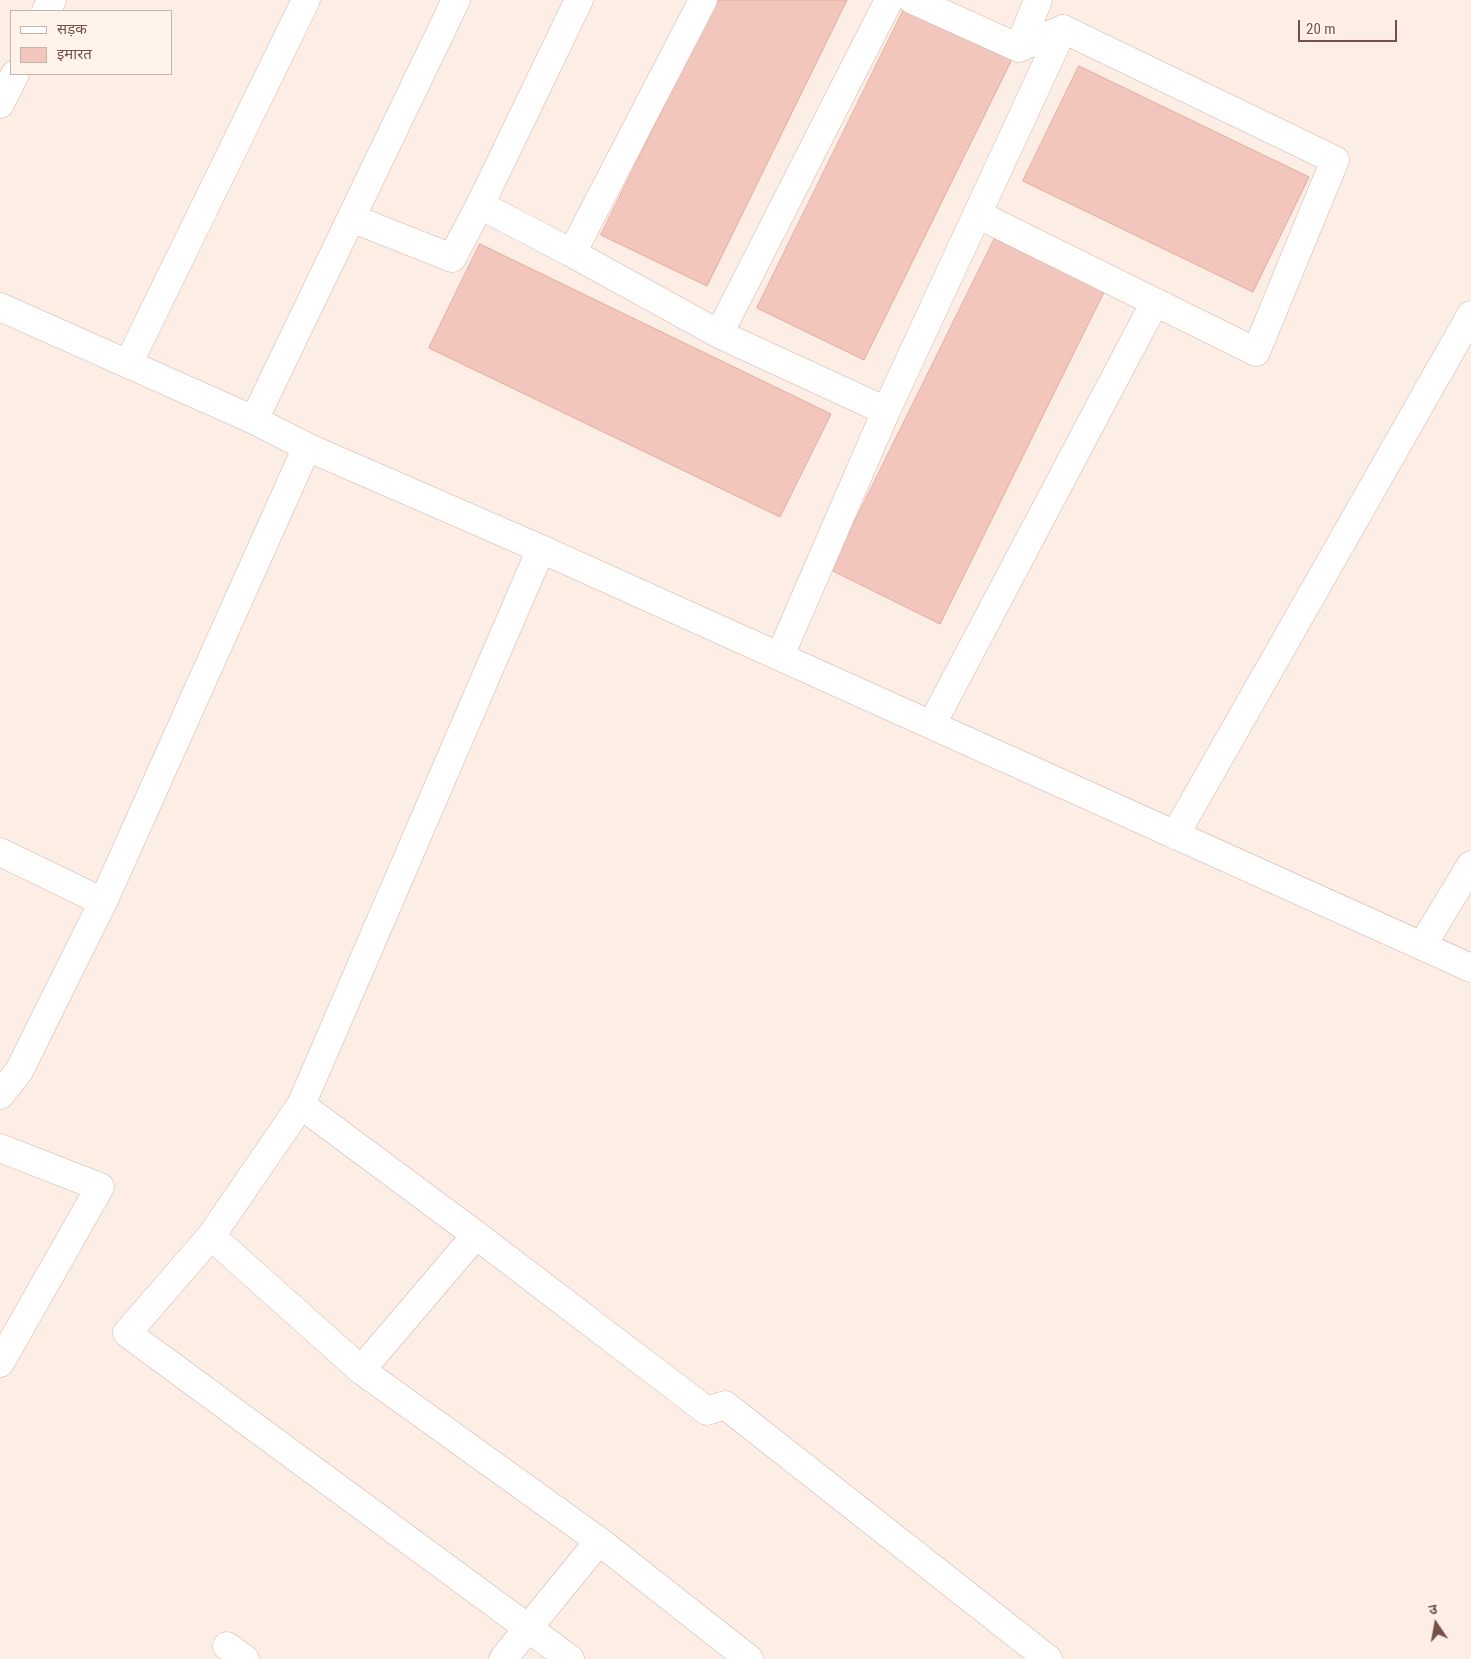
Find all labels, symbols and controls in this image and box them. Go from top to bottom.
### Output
legend [10,10,172,75]
scale bar [1301,10,1400,42]
text: सड़क [57,20,87,38]
text: 20 m [1306,20,1336,38]
text: इमारत [57,45,92,63]
north arrow [1411,1599,1461,1649]
text: उ [1427,1601,1439,1618]

